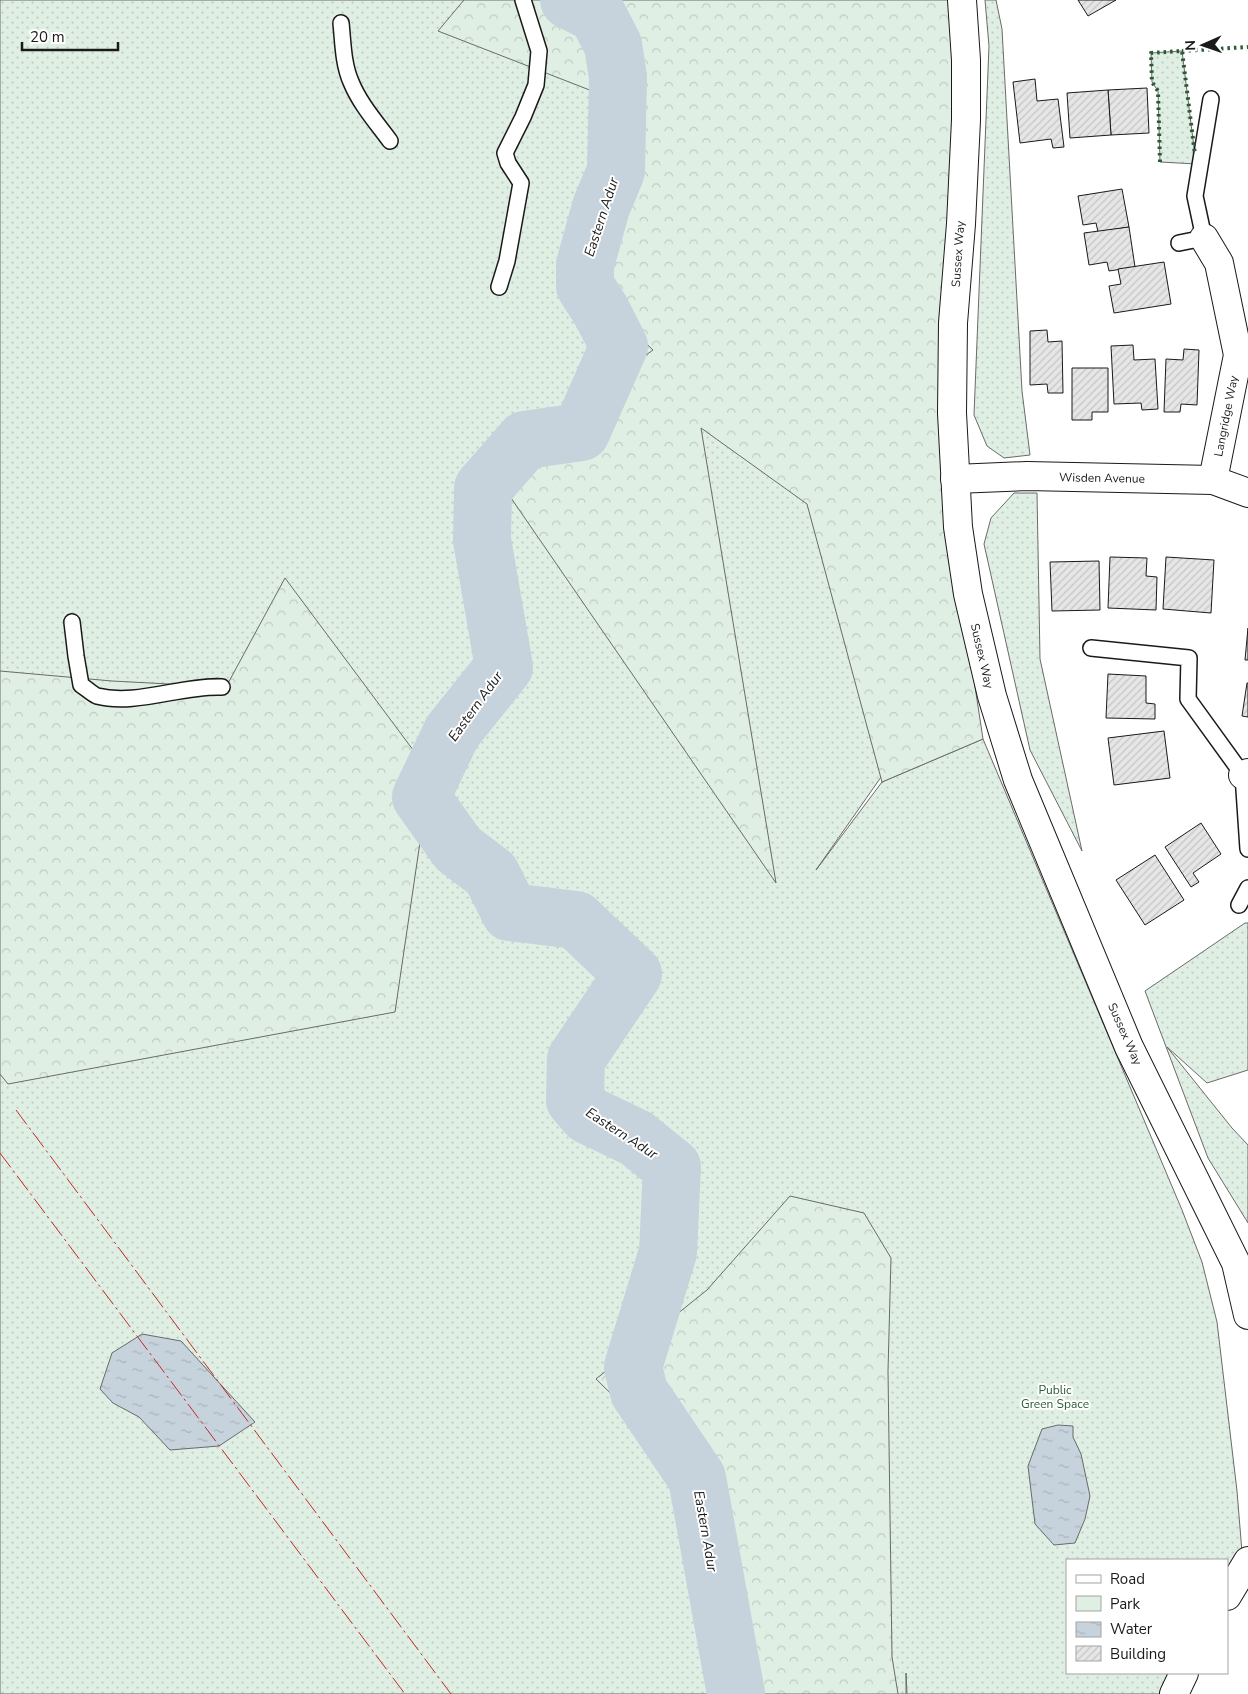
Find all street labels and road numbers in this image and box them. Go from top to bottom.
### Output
street label: Sussex Way [948,220,968,288]
street label: Langridge Way [1210,373,1242,458]
street label: Wisden Avenue [1059,469,1145,487]
street label: Sussex Way [967,622,997,691]
street label: Sussex Way [1104,1000,1146,1068]

